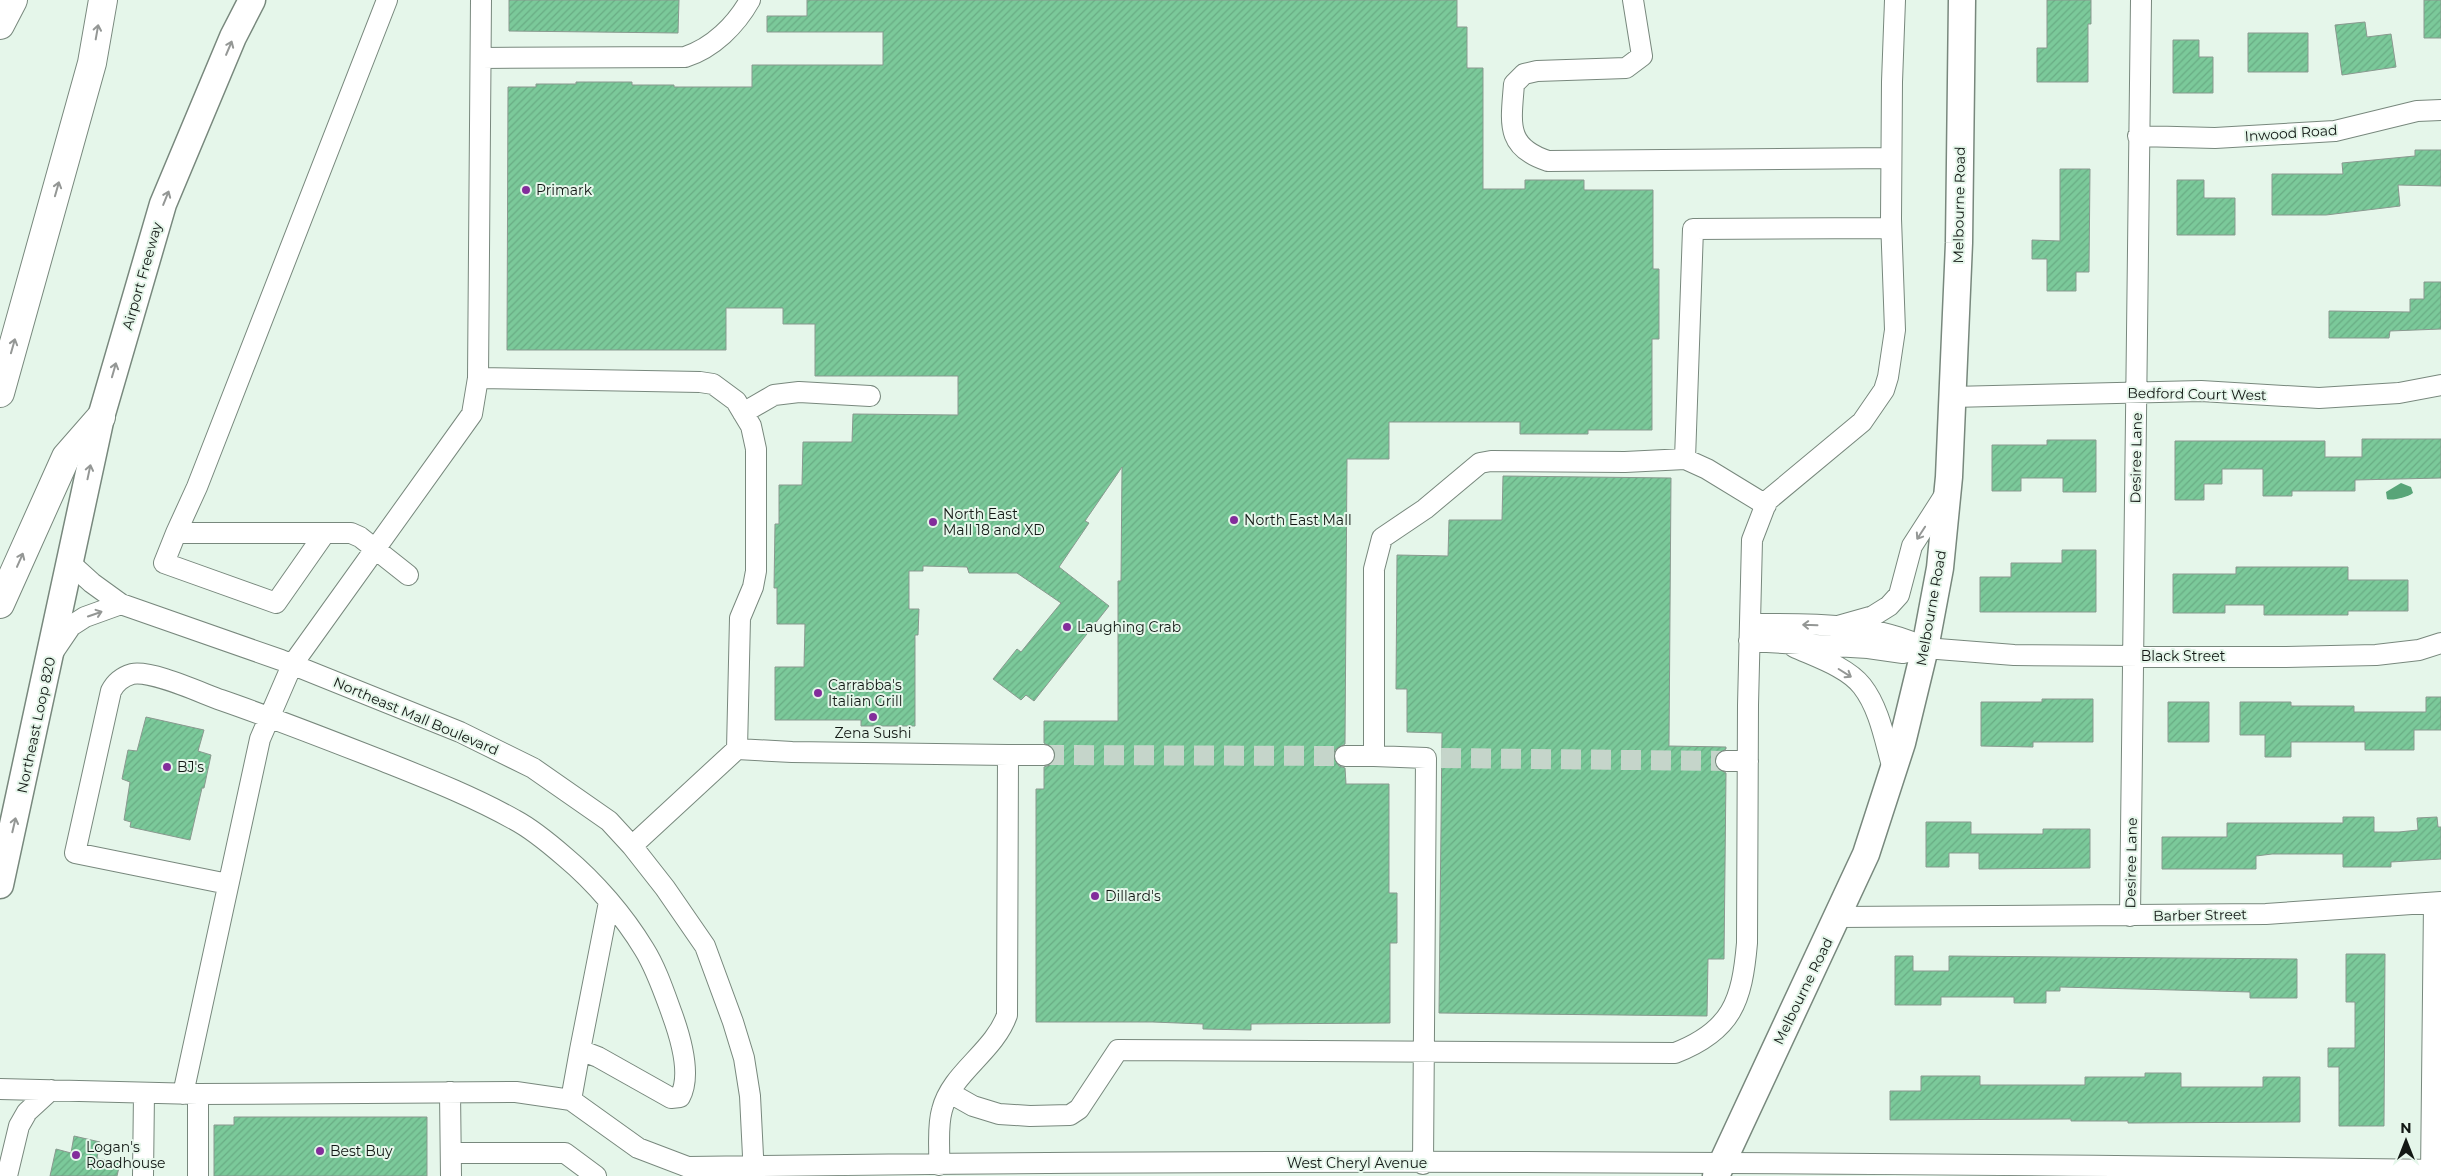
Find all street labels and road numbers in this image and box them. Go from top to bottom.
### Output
street label: Inwood Road [2244,121,2338,145]
street label: Melbourne Road [1949,146,1969,264]
street label: Airport Freeway [118,220,166,332]
street label: Bedford Court West [2127,384,2267,404]
street label: Desiree Lane [2126,412,2146,504]
street label: Melbourne Road [1912,549,1950,667]
street label: Black Street [2141,647,2226,665]
street label: Northeast Loop 820 [13,655,59,795]
street label: Northeast Mall Boulevard [331,673,501,759]
street label: Desiree Lane [2121,817,2141,909]
street label: Barber Street [2153,905,2247,925]
street label: Melbourne Road [1769,934,1837,1048]
street label: West Cheryl Avenue [1287,1154,1427,1172]

